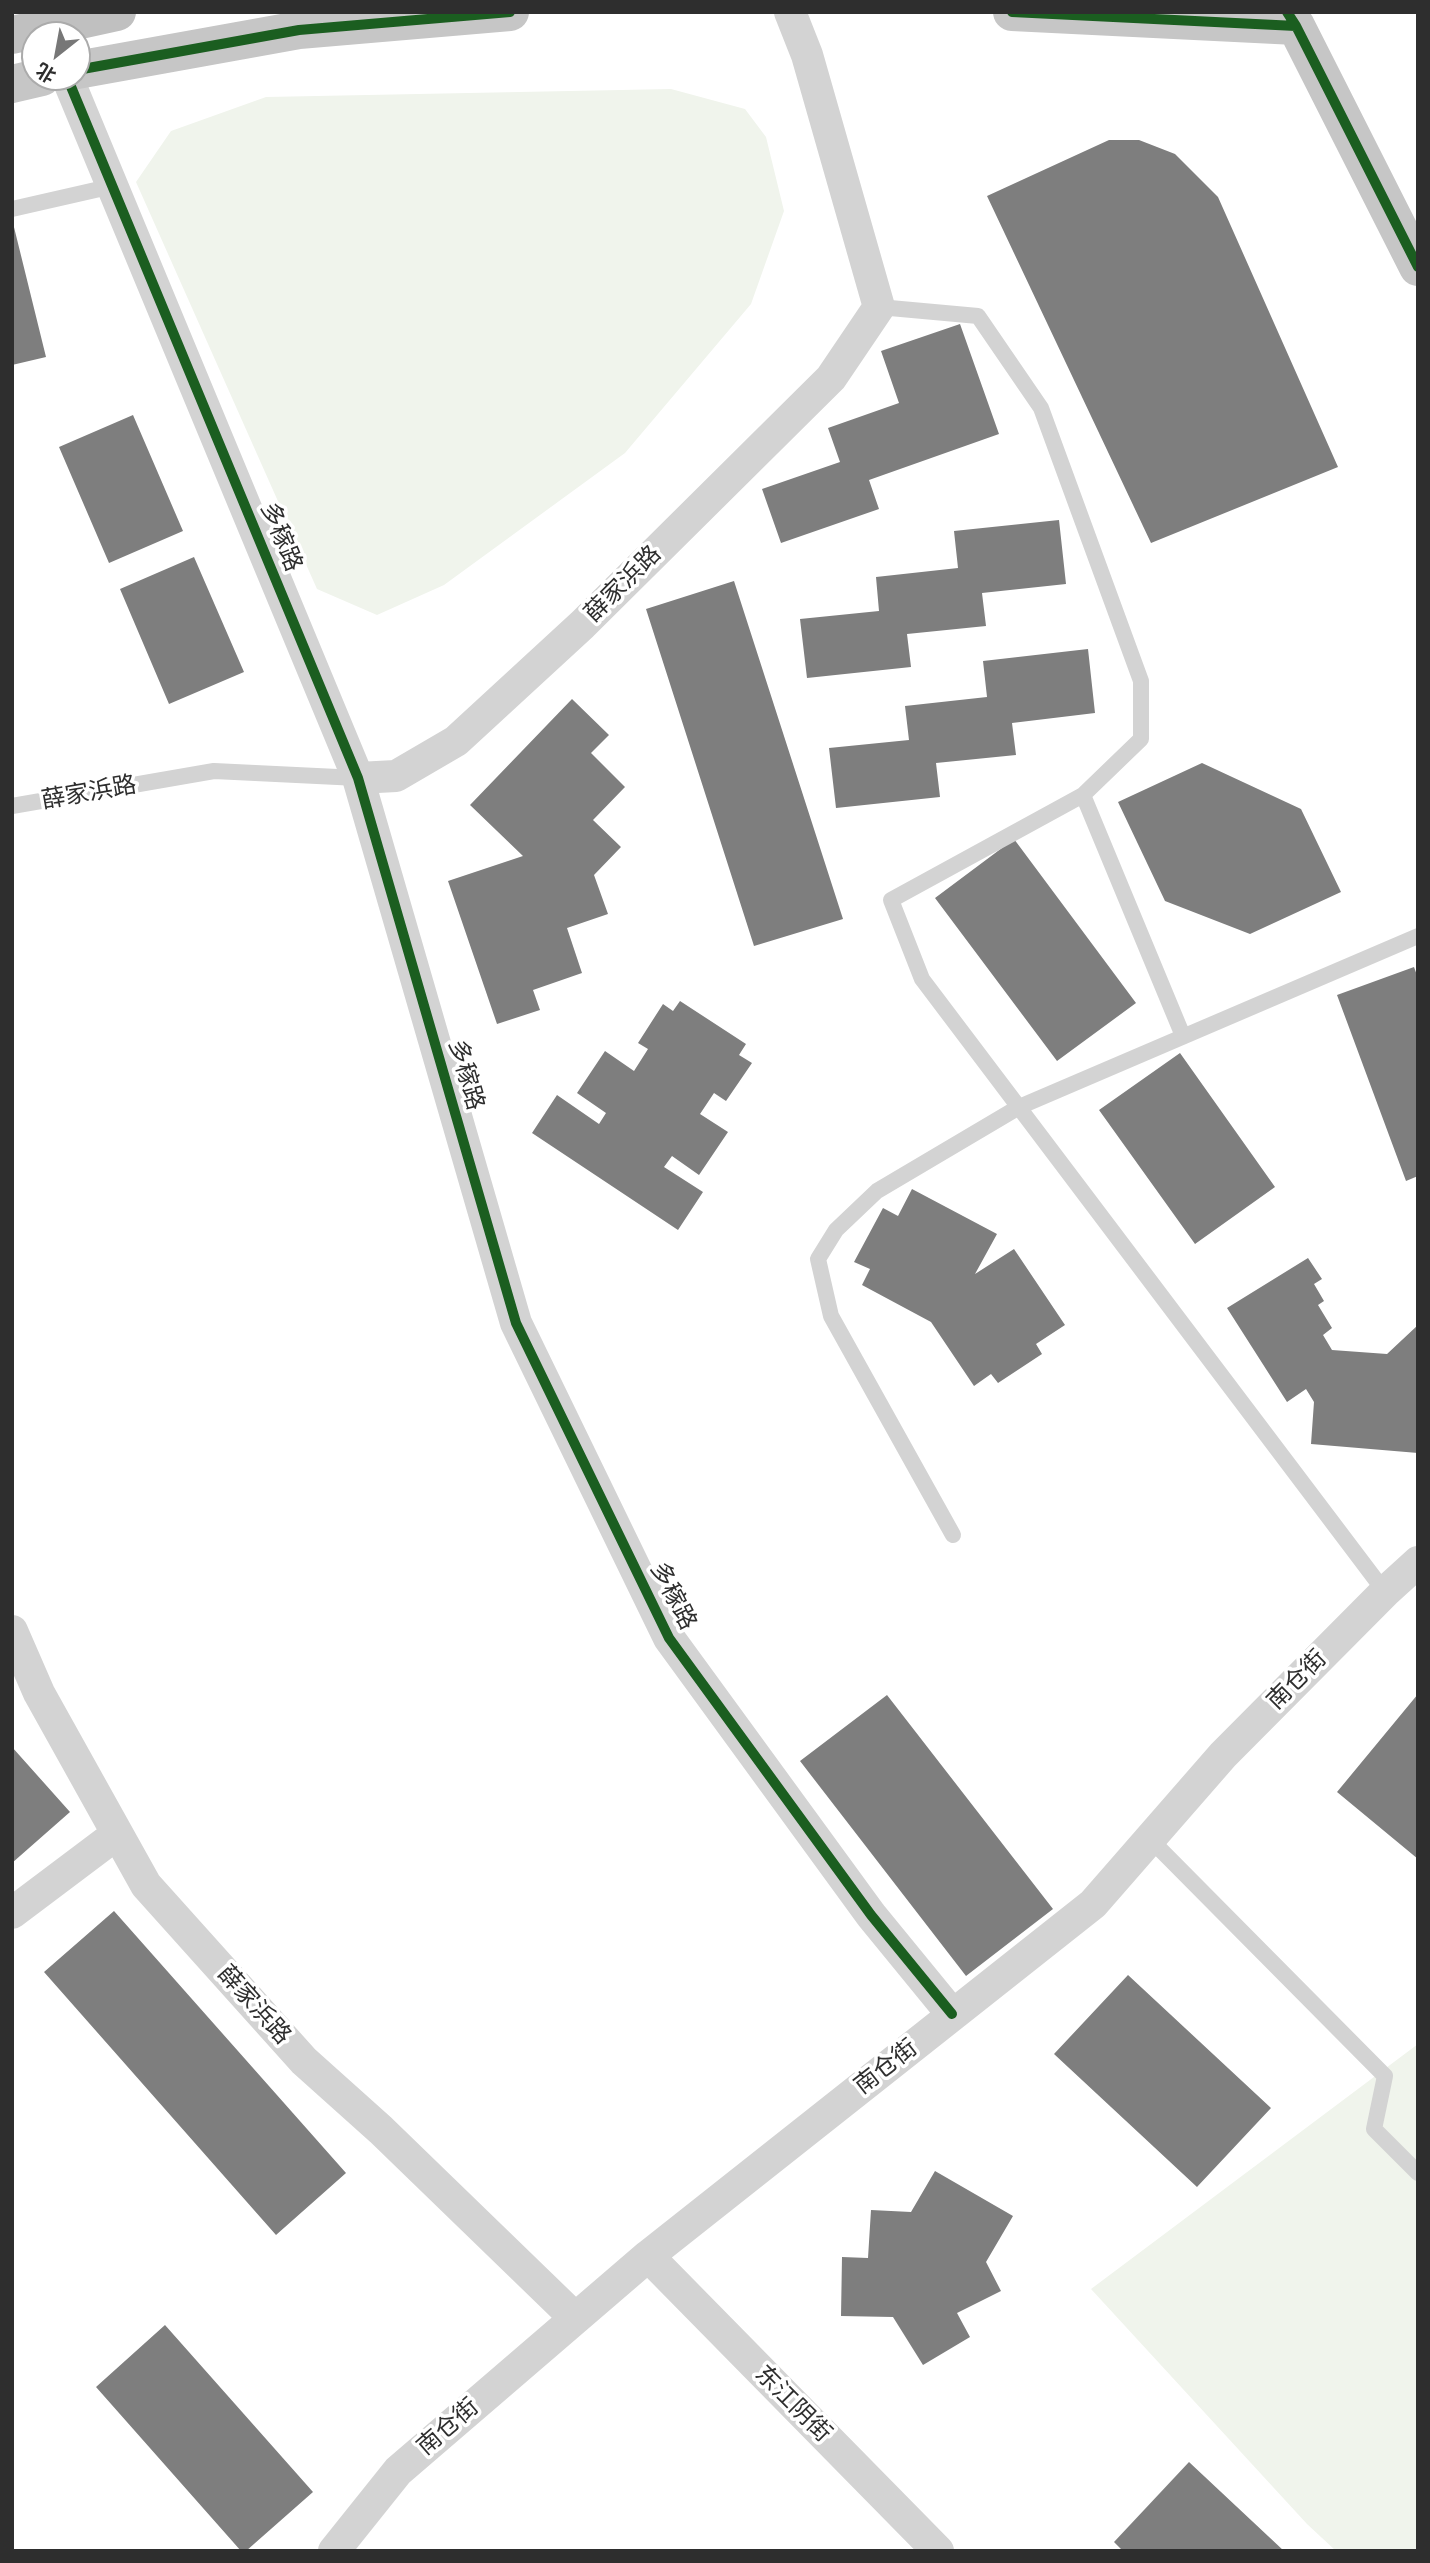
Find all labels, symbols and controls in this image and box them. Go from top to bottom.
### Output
north arrow [21,21,91,91]
text: 北 [32,58,60,87]
street label: 多稼路 [254,498,308,576]
street label: 薛家浜路 [579,540,667,628]
street label: 薛家浜路 [39,770,139,816]
street label: 多稼路 [442,1036,490,1114]
street label: 多稼路 [644,1557,702,1635]
street label: 南仓街 [1261,1644,1333,1716]
street label: 薛家浜路 [211,1960,297,2050]
street label: 南仓街 [849,2033,923,2101]
street label: 东江阴街 [749,2360,837,2448]
street label: 南仓街 [411,2393,485,2461]

